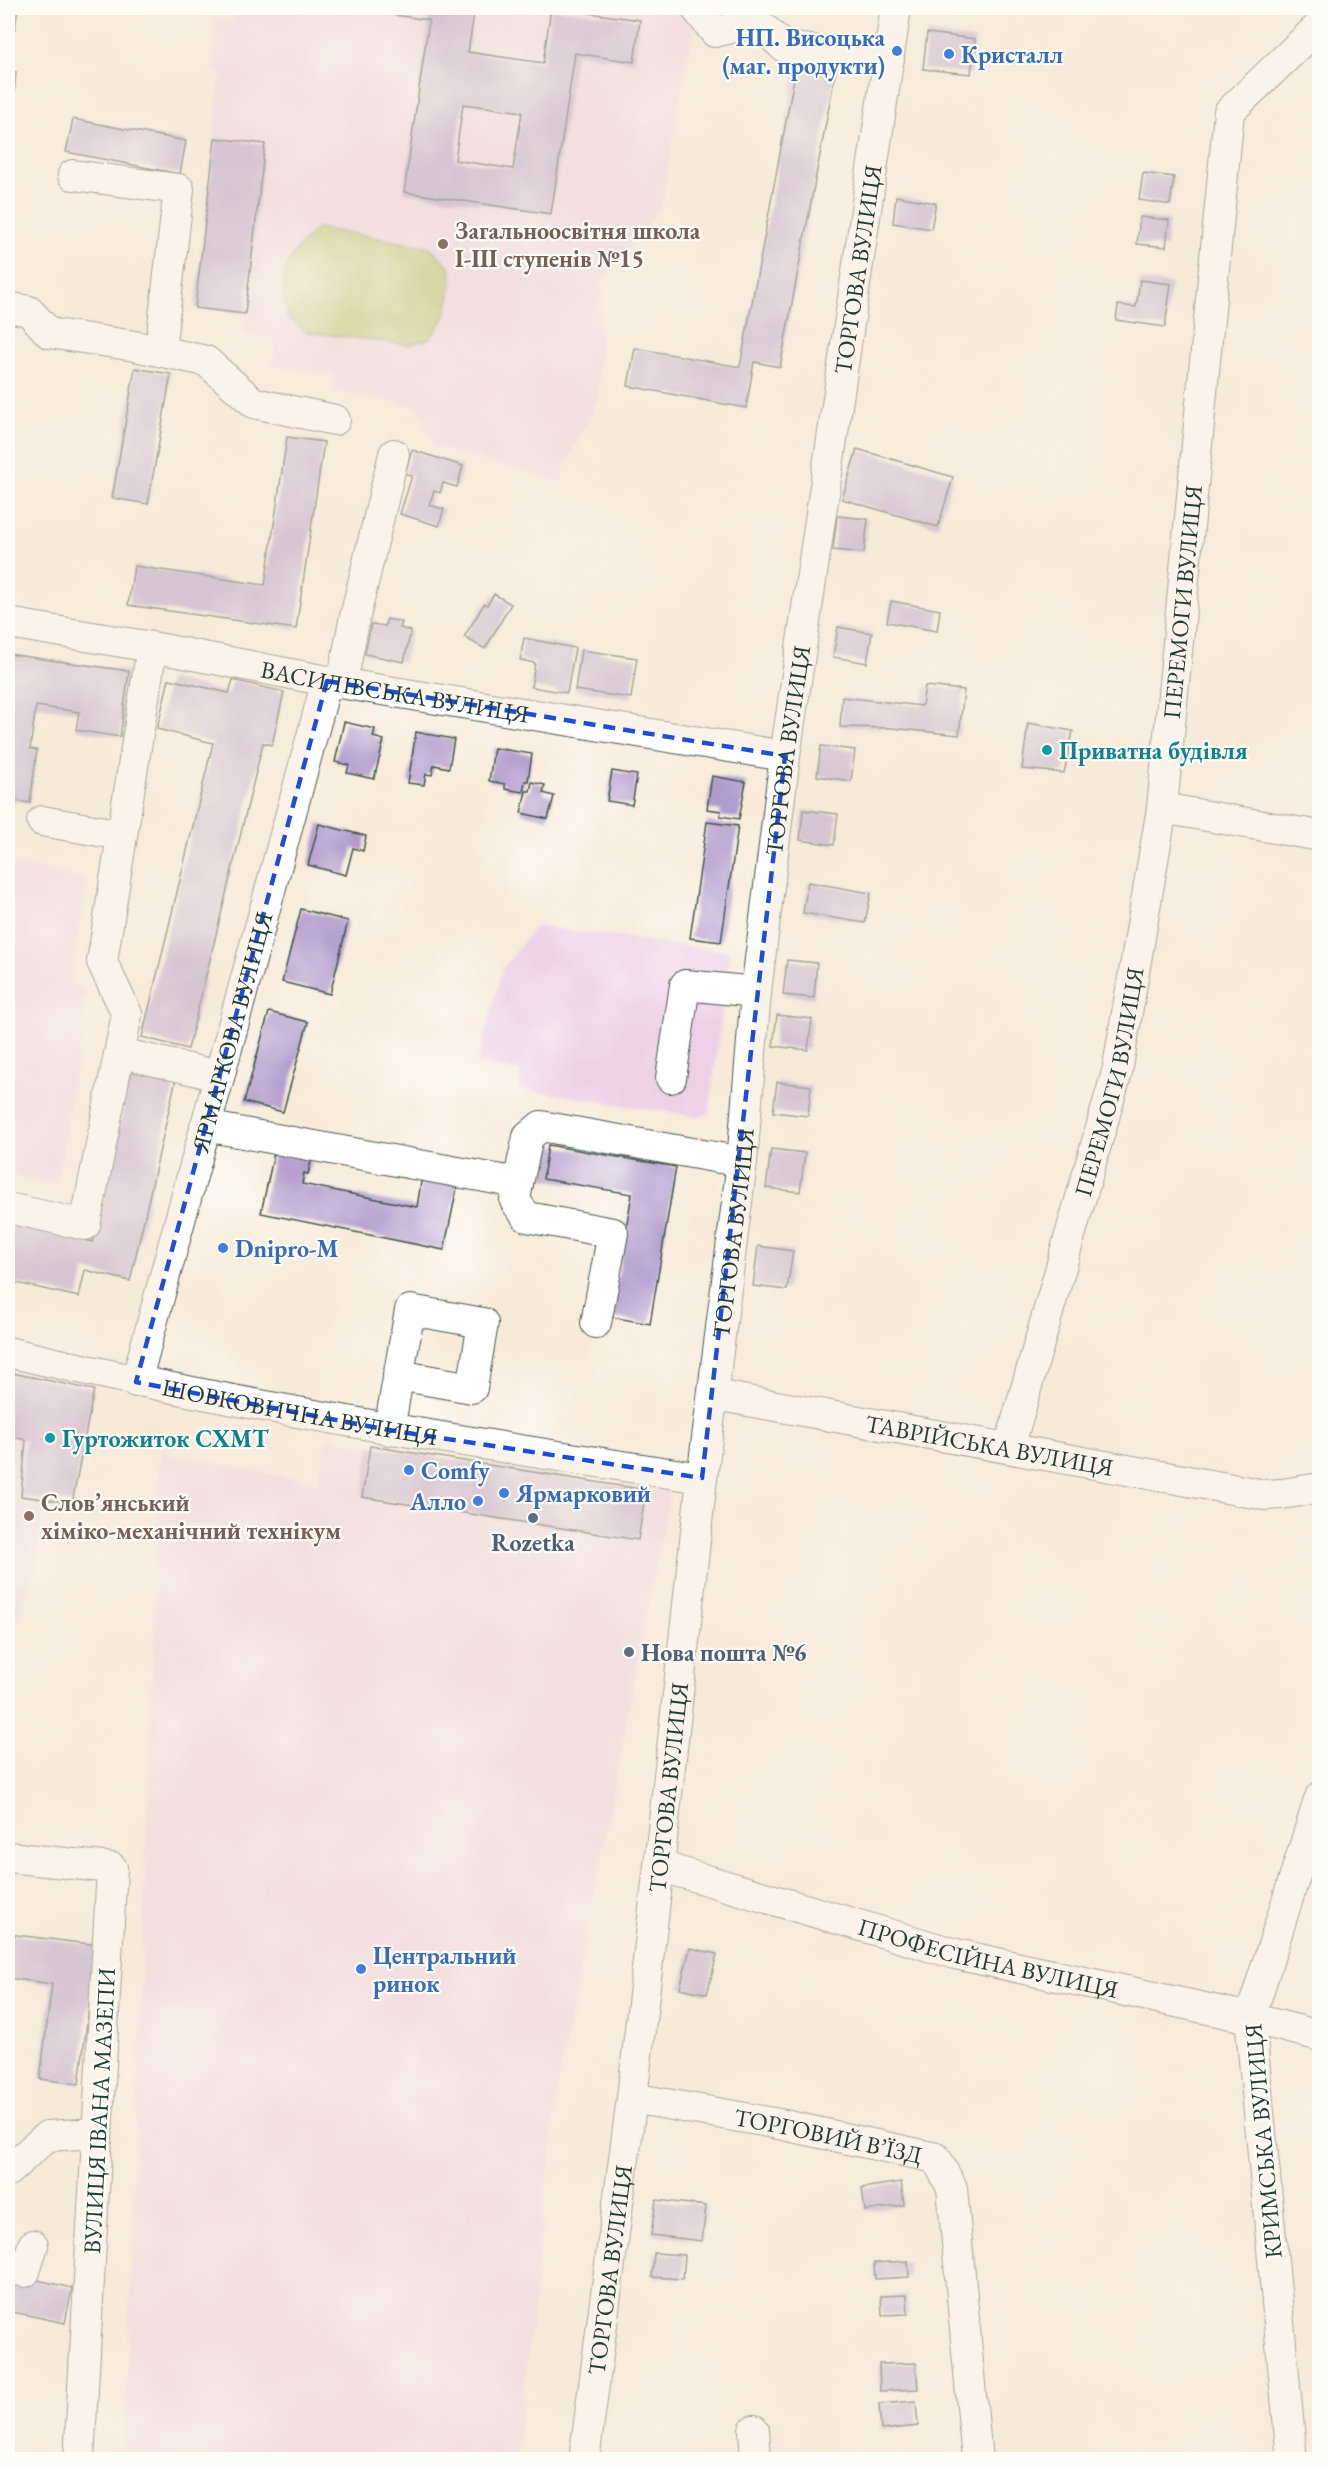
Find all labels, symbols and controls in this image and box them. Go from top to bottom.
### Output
place label: НП. Висоцька (маг. продукти) [722,22,885,82]
place label: Кристалл [961,39,1063,70]
marker: НП. Висоцька (маг. продукти) [890,44,904,58]
marker: Кристалл [942,47,956,61]
street label: ТОРГОВА ВУЛИЦЯ [826,162,888,376]
place label: Загальноосвітня школа І-ІІІ ступенів №15 [455,215,701,275]
marker: Загальноосвітня школа І-ІІІ ступенів №15 [436,237,450,251]
street label: ПЕРЕМОГИ ВУЛИЦЯ [1155,483,1209,720]
street label: ТОРГОВА ВУЛИЦЯ [757,643,817,857]
street label: ВАСИЛІВСЬКА ВУЛИЦЯ [258,653,531,729]
place label: Приватна будівля [1059,735,1248,767]
marker: Приватна будівля [1040,743,1054,757]
street label: ЯРМАРКОВА ВУЛИЦЯ [184,908,279,1156]
street label: ПЕРЕМОГИ ВУЛИЦЯ [1067,965,1150,1200]
street label: ТОРГОВА ВУЛИЦЯ [704,1127,760,1340]
place label: Dnipro-M [235,1233,339,1264]
marker: Dnipro-M [216,1241,230,1255]
street label: ШОВКОВИЧНА ВУЛИЦЯ [160,1371,440,1452]
street label: ТАВРІЙСЬКА ВУЛИЦЯ [863,1407,1116,1483]
place label: Гуртожиток СХМТ [62,1423,269,1455]
marker: Гуртожиток СХМТ [43,1431,57,1445]
place label: Comfy [421,1455,490,1487]
marker: Comfy [402,1463,416,1477]
place label: Ярмарковий [515,1478,651,1509]
place label: Алло [409,1486,466,1517]
marker: Ярмарковий [497,1486,511,1500]
place label: Слов’янський хіміко-механічний технікум [41,1487,341,1547]
marker: Алло [471,1494,485,1508]
marker: Слов’янський хіміко-механічний технікум [22,1509,36,1523]
marker: Rozetka [526,1511,540,1525]
place label: Rozetka [491,1527,575,1558]
place label: Нова пошта №6 [641,1637,807,1668]
marker: Нова пошта №6 [622,1645,636,1659]
street label: ТОРГОВА ВУЛИЦЯ [641,1680,695,1894]
street label: ПРОФЕСІЙНА ВУЛИЦЯ [854,1910,1121,2004]
place label: Центральний ринок [373,1940,516,1999]
marker: Центральний ринок [354,1962,368,1976]
street label: ВУЛИЦЯ ІВАНА МАЗЕПИ [76,1967,122,2255]
street label: КРИМСЬКА ВУЛИЦЯ [1237,2022,1289,2260]
street label: ТОРГОВИЙ В’ЇЗД [732,2101,926,2170]
street label: ТОРГОВА ВУЛИЦЯ [580,2163,638,2376]

